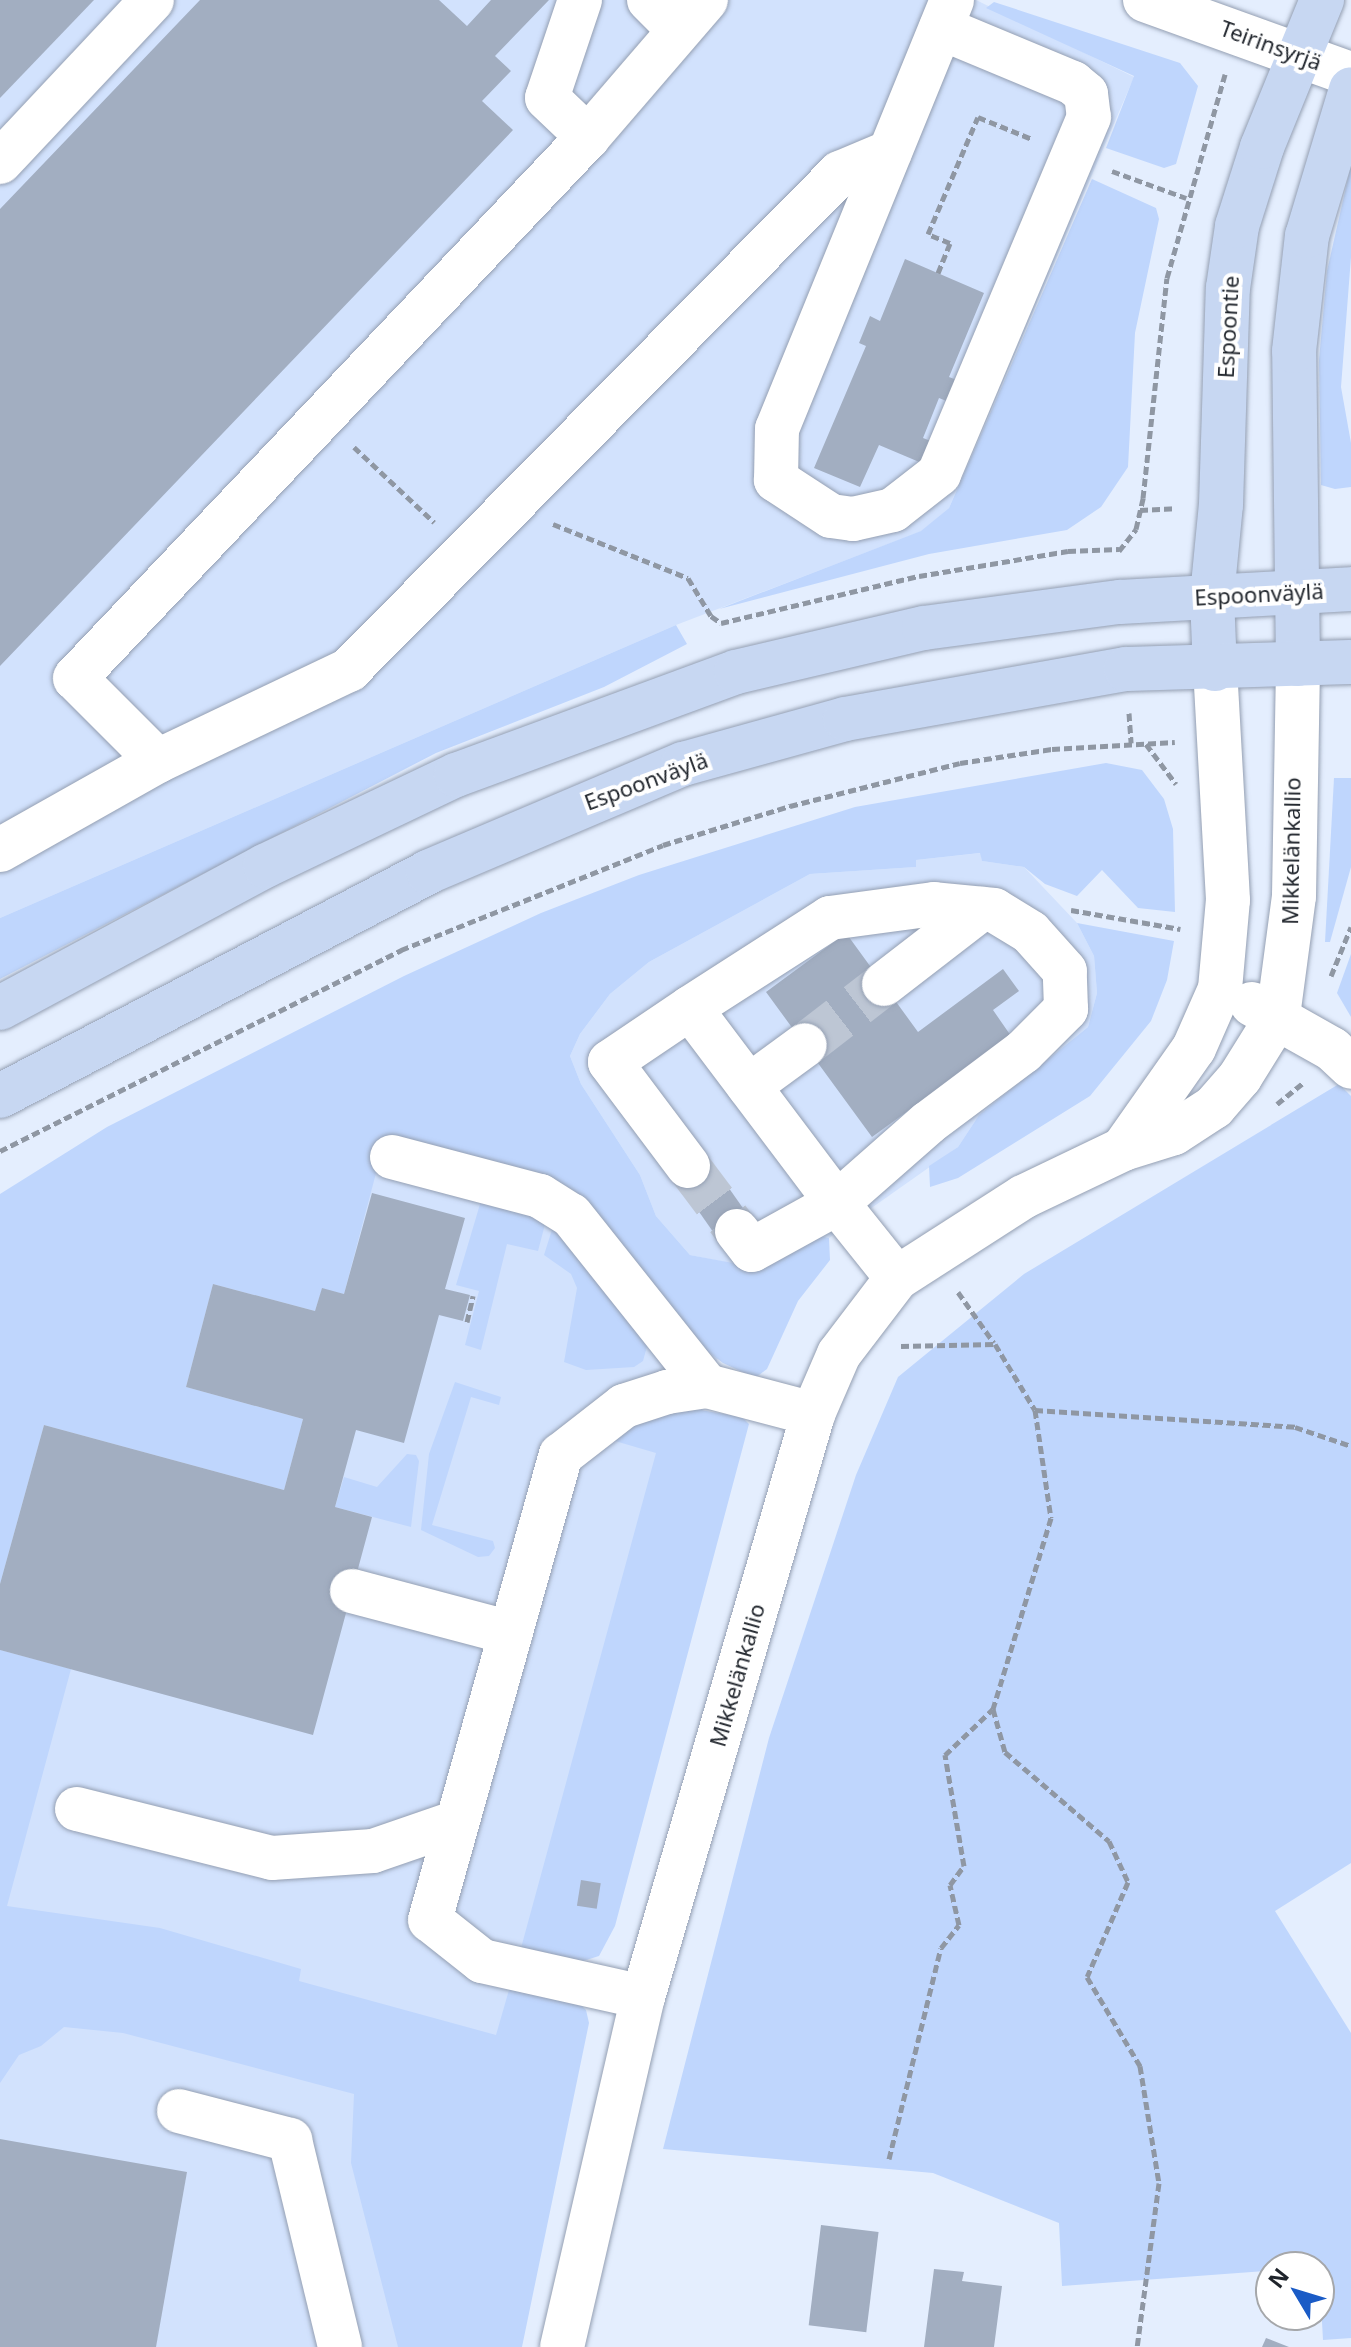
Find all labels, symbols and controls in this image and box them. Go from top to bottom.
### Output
street label: Teirinsyrjä [1217,14,1325,76]
street label: Espoontie [1212,275,1244,379]
street label: Espoonväylä [1194,577,1324,611]
street label: Espoonväylä [581,746,711,816]
street label: Mikkelänkallio [1277,777,1305,925]
street label: Mikkelänkallio [704,1600,770,1750]
north arrow [1255,2251,1335,2331]
text: N [1260,2261,1295,2294]

